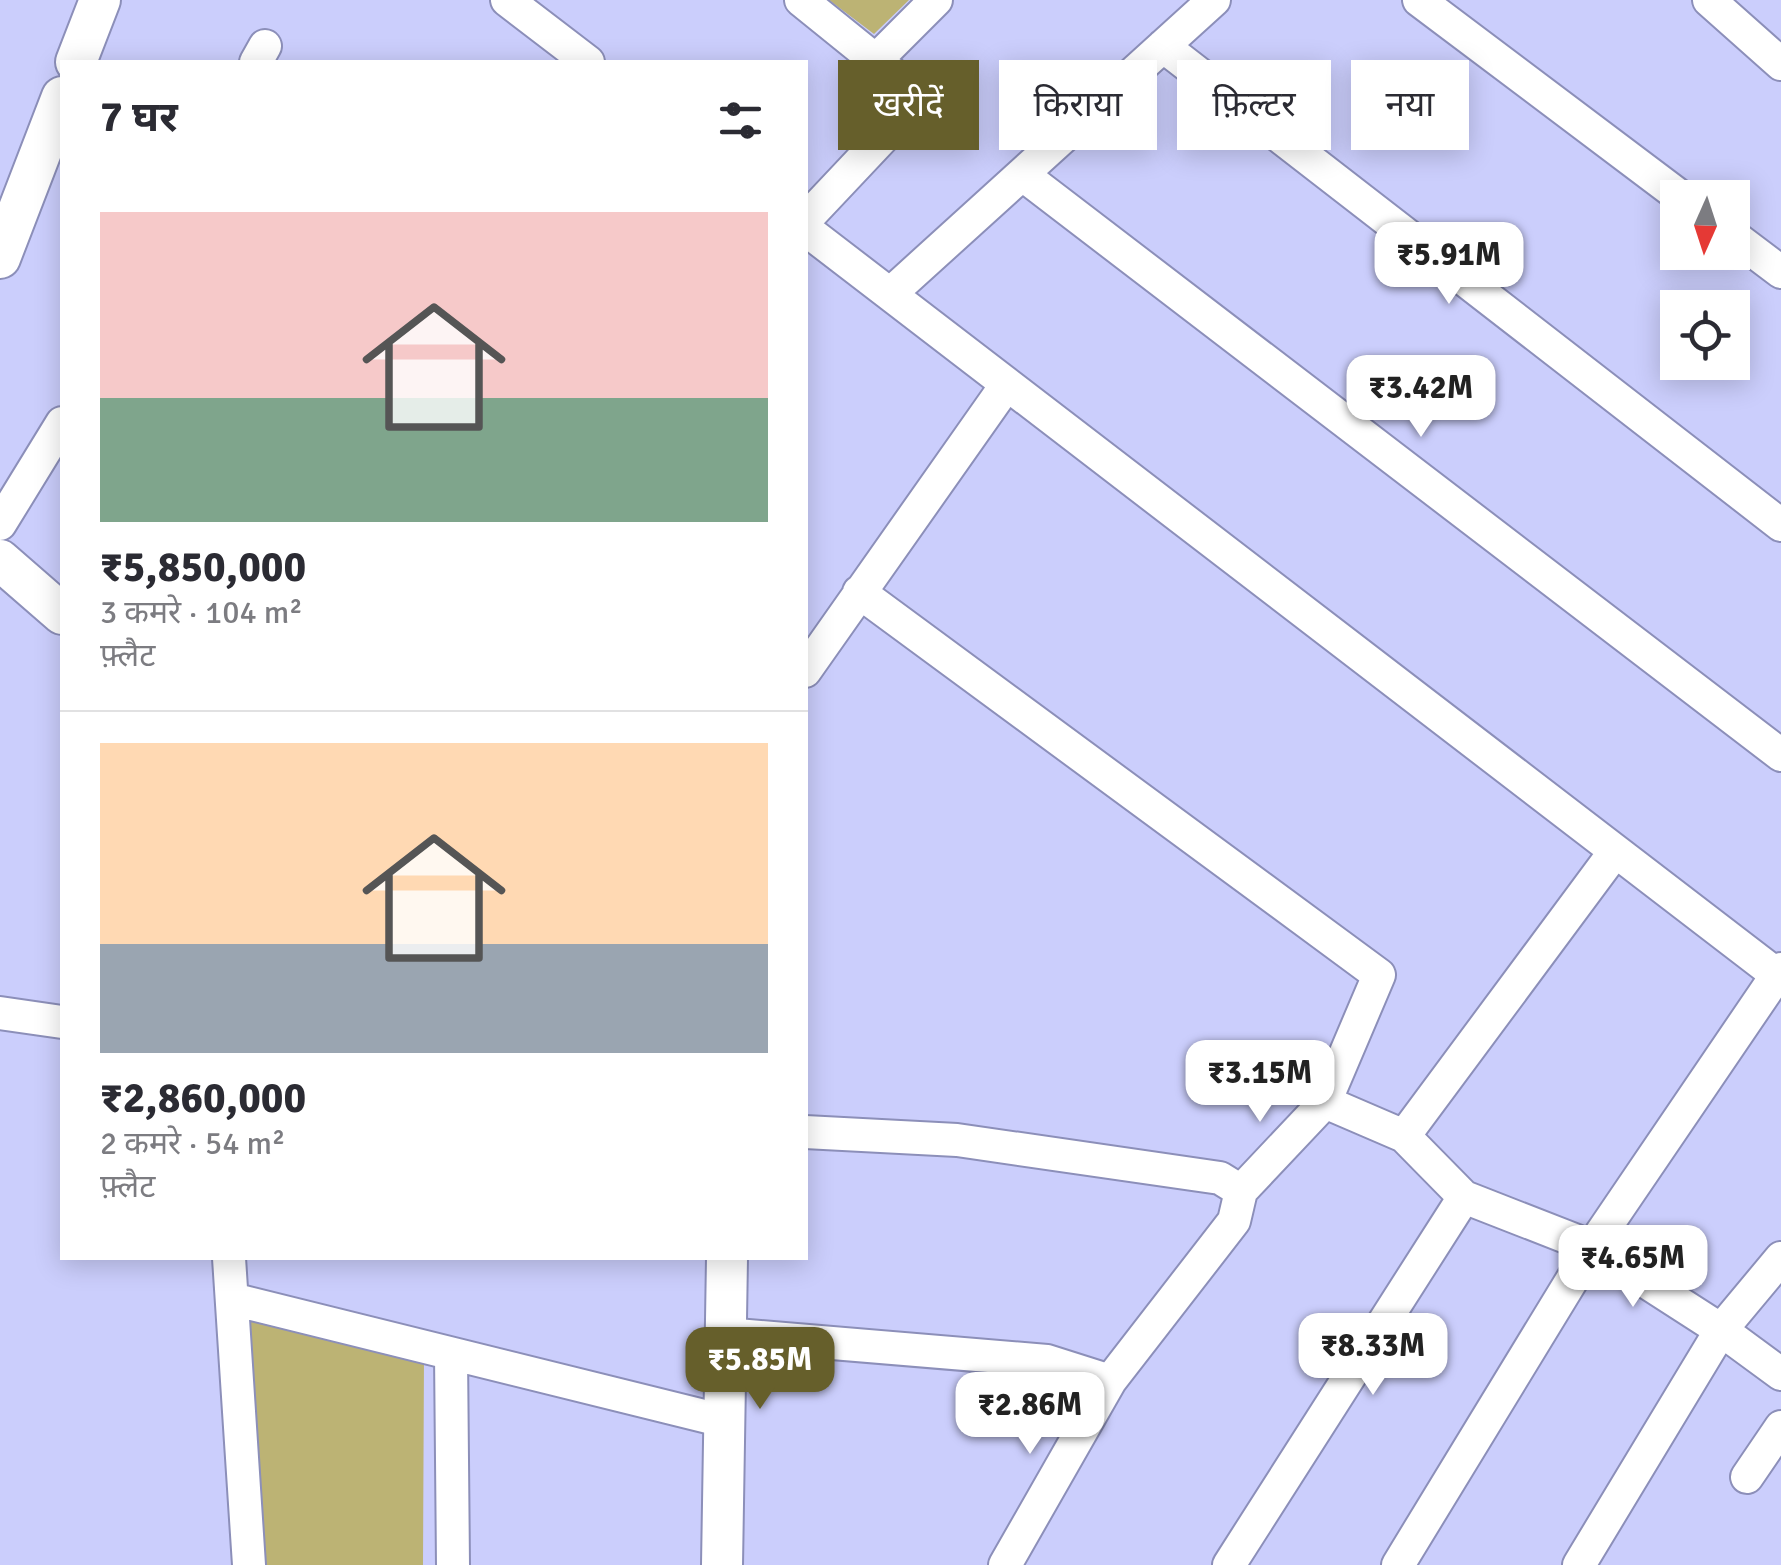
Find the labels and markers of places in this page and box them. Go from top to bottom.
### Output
pin: ₹5.91M [1368,222,1530,307]
pin: ₹3.42M [1340,355,1502,440]
pin: ₹3.15M [1179,1040,1341,1125]
pin: ₹4.65M [1552,1225,1714,1310]
pin: ₹8.33M [1292,1313,1454,1398]
pin: ₹5.85M [679,1327,841,1412]
pin: ₹2.86M [949,1372,1111,1457]

